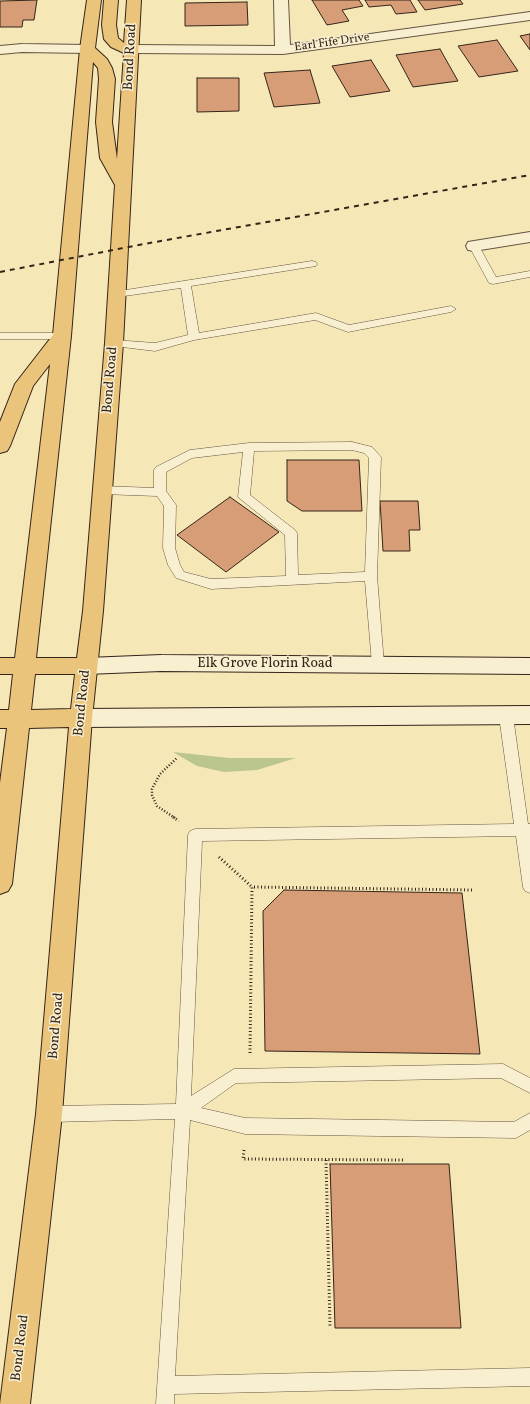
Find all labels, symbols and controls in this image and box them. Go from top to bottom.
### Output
street label: Bond Road [121,23,141,91]
street label: Earl Fife Drive [294,31,370,55]
street label: Bond Road [100,346,122,414]
street label: Elk Grove Florin Road [197,656,333,672]
street label: Bond Road [71,669,95,737]
street label: Bond Road [46,992,68,1060]
street label: Bond Road [9,1314,33,1382]

